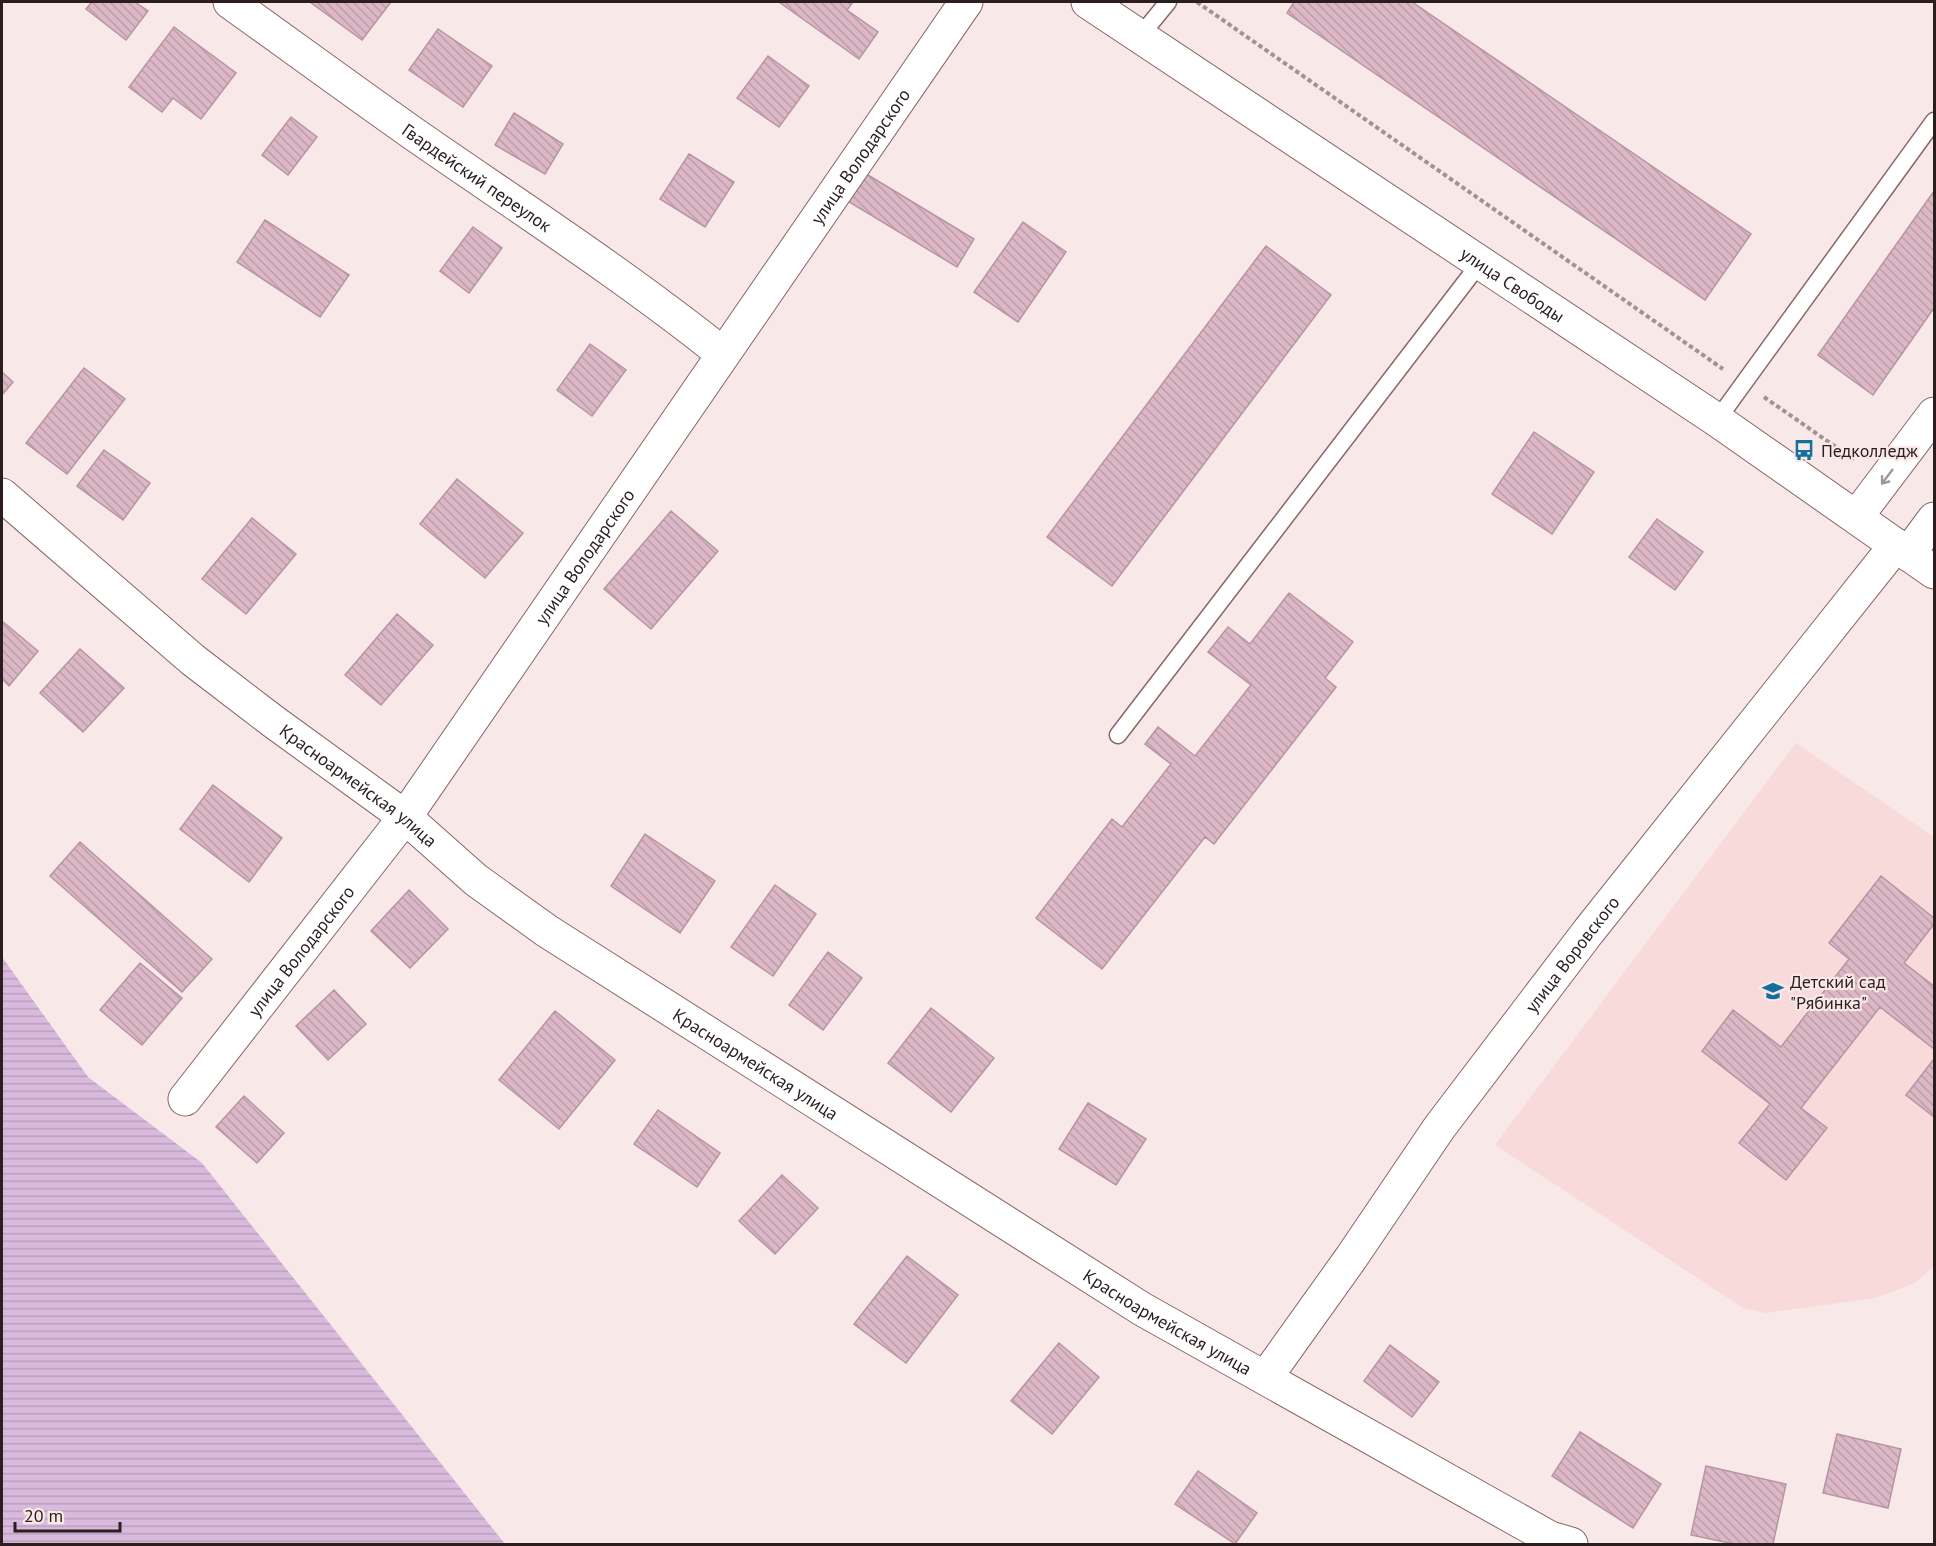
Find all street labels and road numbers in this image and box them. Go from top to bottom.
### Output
street label: улица Володарского [805,84,915,229]
street label: Гвардейский переулок [398,118,557,237]
street label: улица Свободы [1456,241,1569,327]
street label: улица Володарского [530,484,639,629]
street label: Красноармейская улица [275,719,442,852]
street label: улица Володарского [242,881,359,1021]
street label: улица Воровского [1519,891,1624,1017]
street label: Красноармейская улица [669,1003,843,1125]
street label: Красноармейская улица [1079,1263,1256,1380]

